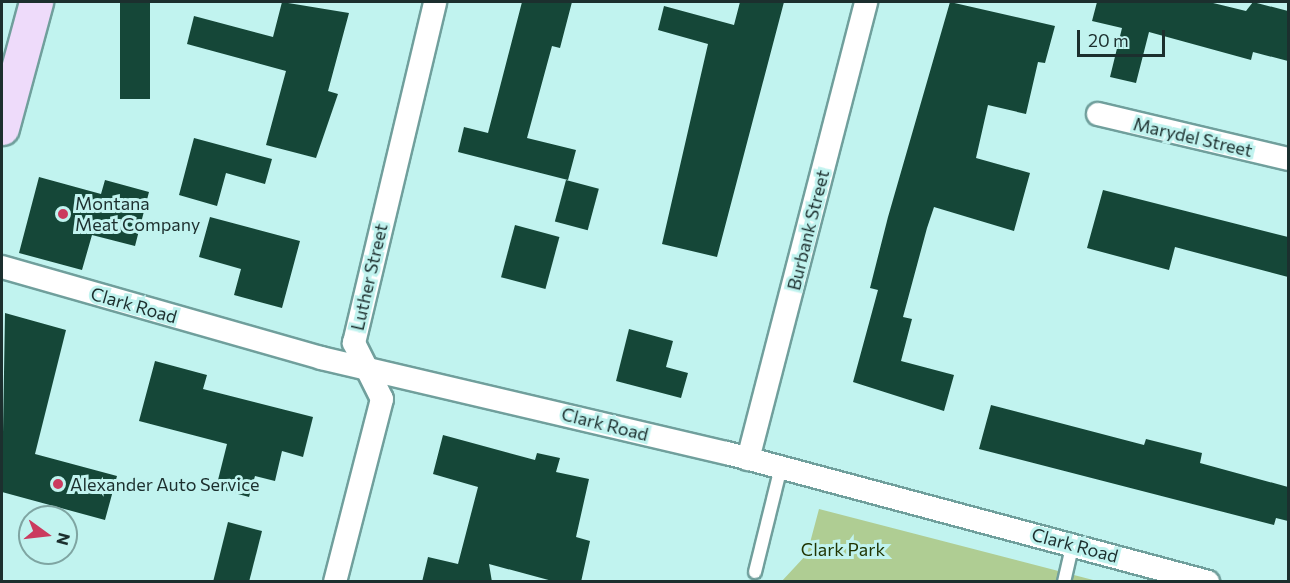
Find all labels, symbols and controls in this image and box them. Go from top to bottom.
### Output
scale bar [1080,18,1168,56]
text: 20 m [1088,29,1129,51]
street label: Marydel Street [1131,113,1255,161]
street label: Burbank Street [783,168,833,292]
place label: Montana Meat Company [75,193,200,236]
marker: Montana Meat Company [56,207,70,221]
street label: Luther Street [346,221,392,333]
street label: Clark Road [88,282,180,328]
street label: Clark Road [559,403,651,445]
place label: Alexander Auto Service [70,473,260,495]
marker: Alexander Auto Service [51,477,65,491]
north arrow [18,505,78,565]
street label: Clark Road [1029,523,1121,567]
text: N [53,531,75,548]
park label: Clark Park [801,538,885,560]

